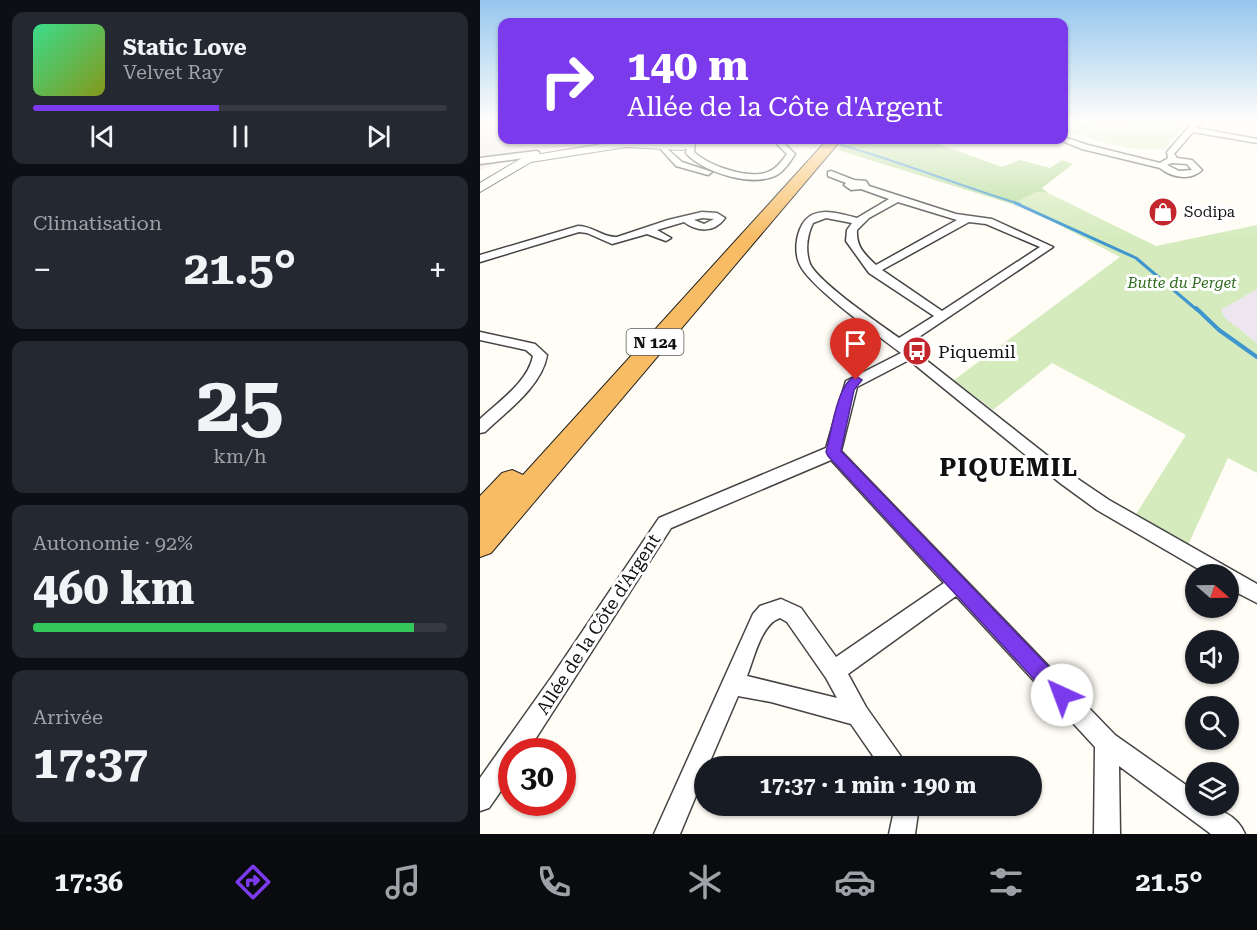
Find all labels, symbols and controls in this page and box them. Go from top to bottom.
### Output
text: Static Love [123,35,247,60]
text: 140 m [627,41,749,90]
icon: right [528,42,606,120]
text: Velvet Ray [123,60,223,84]
text: Allée de la Côte d'Argent [627,91,943,123]
icon: previous [86,120,119,153]
icon: pause [224,120,257,153]
icon: next [362,120,395,153]
shop icon: Sodipa [1147,196,1179,228]
place label: Sodipa [1184,203,1235,221]
text: Climatisation [33,211,162,235]
text: 21.5° [184,242,296,295]
text: − [33,250,51,289]
text: + [429,250,447,289]
park label: Butte du Perget [1126,274,1237,292]
pin [830,318,881,380]
icon: arrive [839,327,872,360]
road number: N 124 [626,329,684,355]
bus stop icon: Piquemil [901,335,933,367]
place label: Piquemil [938,341,1016,362]
text: 25 [196,359,284,450]
text: km/h [213,444,267,468]
district label: PIQUEMIL [939,454,1079,482]
street label: Allée de la Côte d'Argent [532,530,664,718]
text: Autonomie · 92% [33,531,193,555]
text: 460 km [33,562,194,615]
north arrow [1185,564,1239,618]
map controls [1185,564,1239,816]
button: sound [1185,630,1239,684]
position arrow [1030,663,1094,727]
button: search [1185,696,1239,750]
text: Arrivée [33,705,103,729]
text: 17:37 [33,736,148,789]
speed limit sign: 30 [498,738,576,816]
button: layers [1185,762,1239,816]
text: 17:37 · 1 min · 190 m [759,773,977,798]
icon: directions [232,861,274,903]
icon: music [382,861,424,903]
icon: phone [533,861,575,903]
icon: climate [684,861,726,903]
icon: car [834,861,876,903]
icon: filters [985,861,1027,903]
text: 17:36 [54,866,123,898]
text: 21.5° [1135,866,1203,898]

